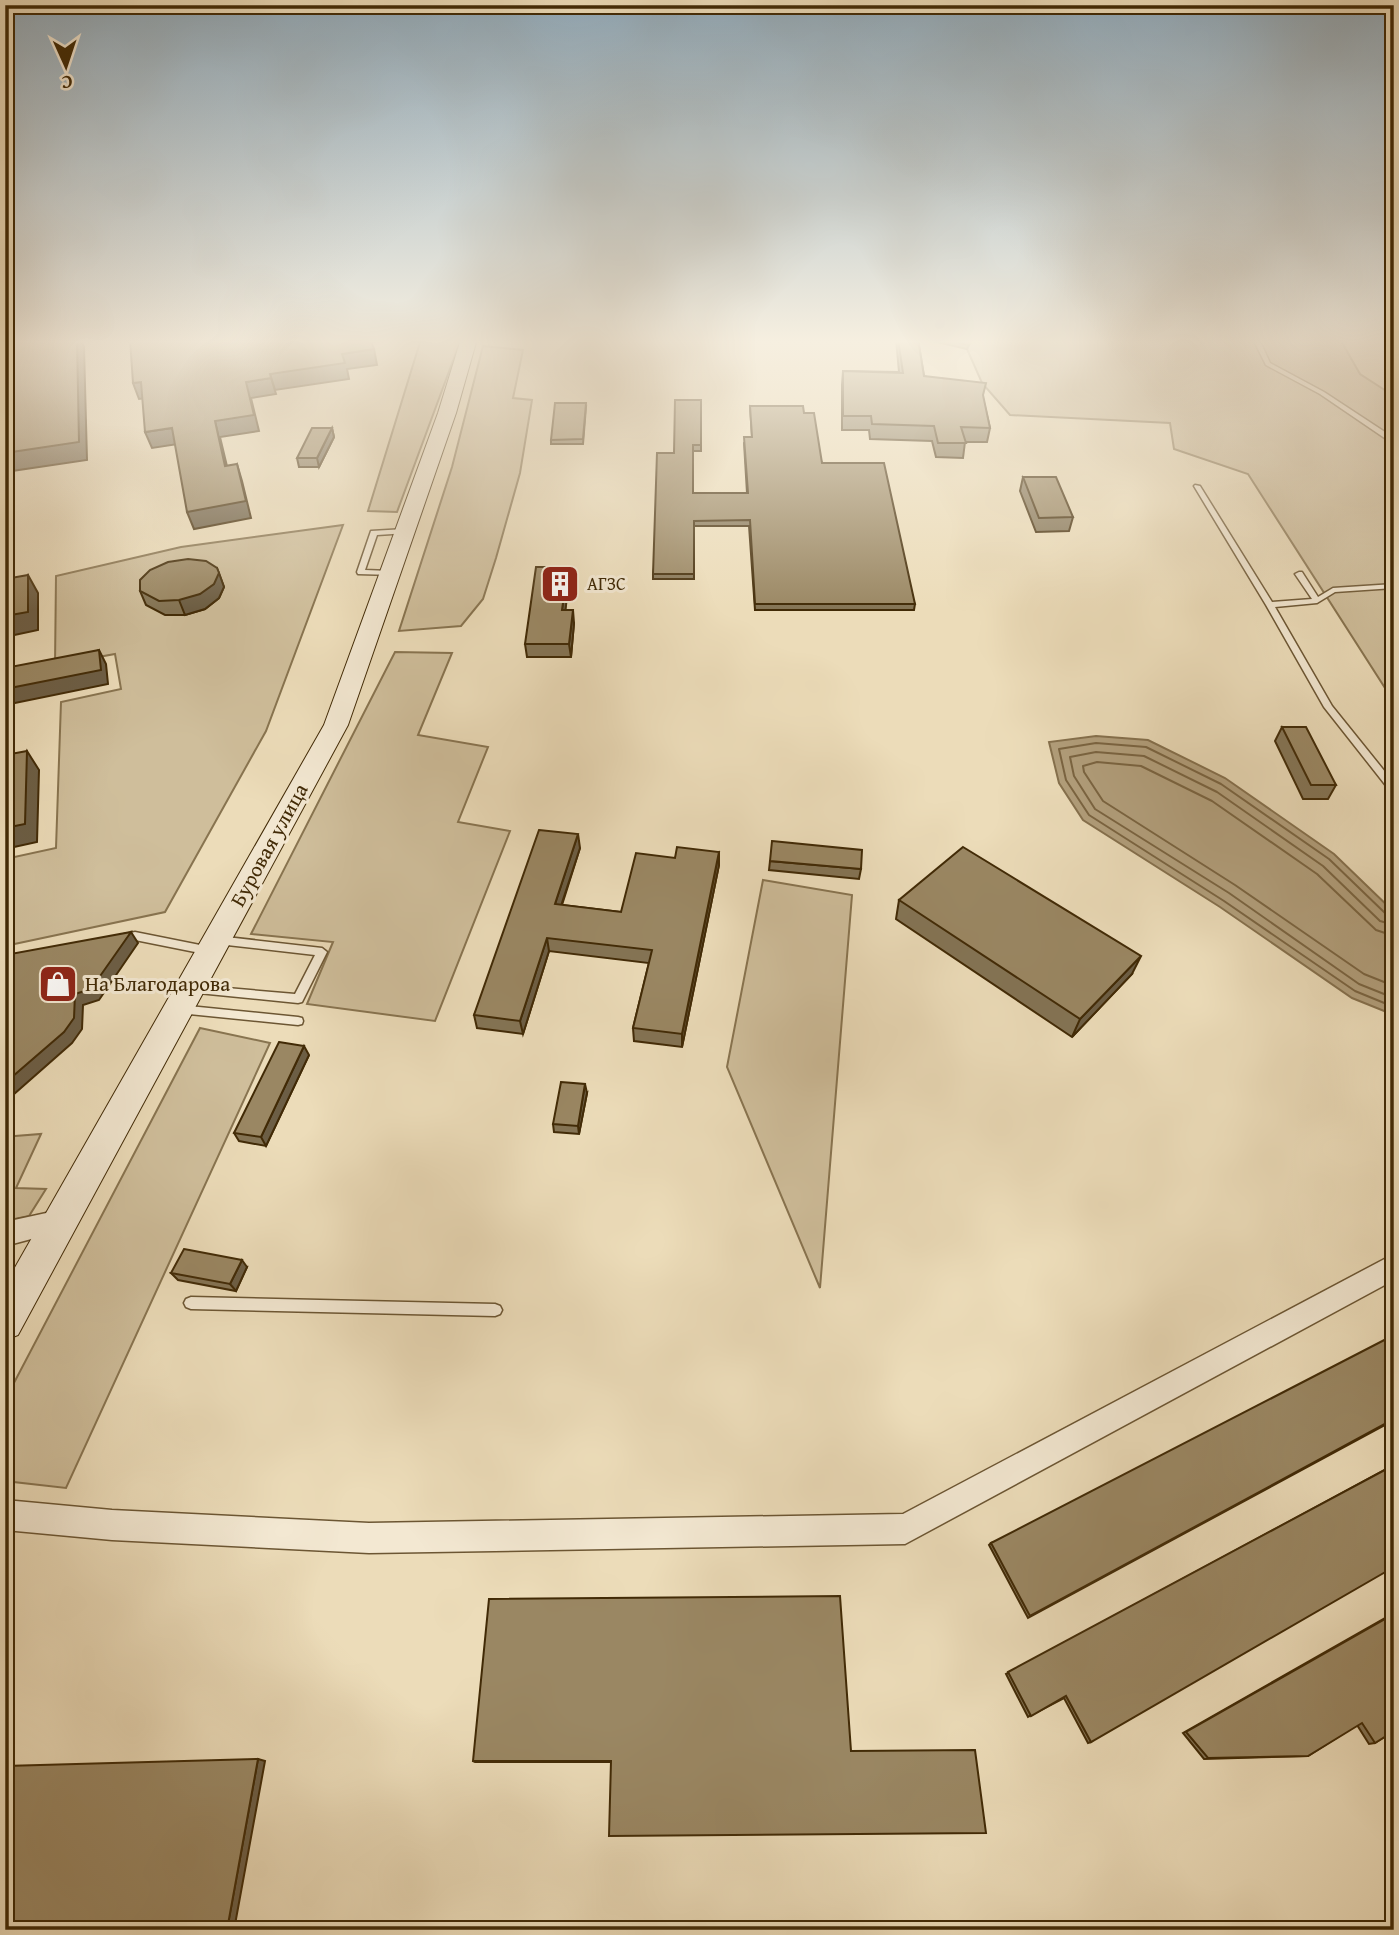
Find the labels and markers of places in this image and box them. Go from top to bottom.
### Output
building icon: АГЗС [539,563,581,605]
place label: АГЗС [587,570,626,597]
shop icon: На Благодарова [37,963,79,1005]
place label: На Благодарова [85,968,230,999]

